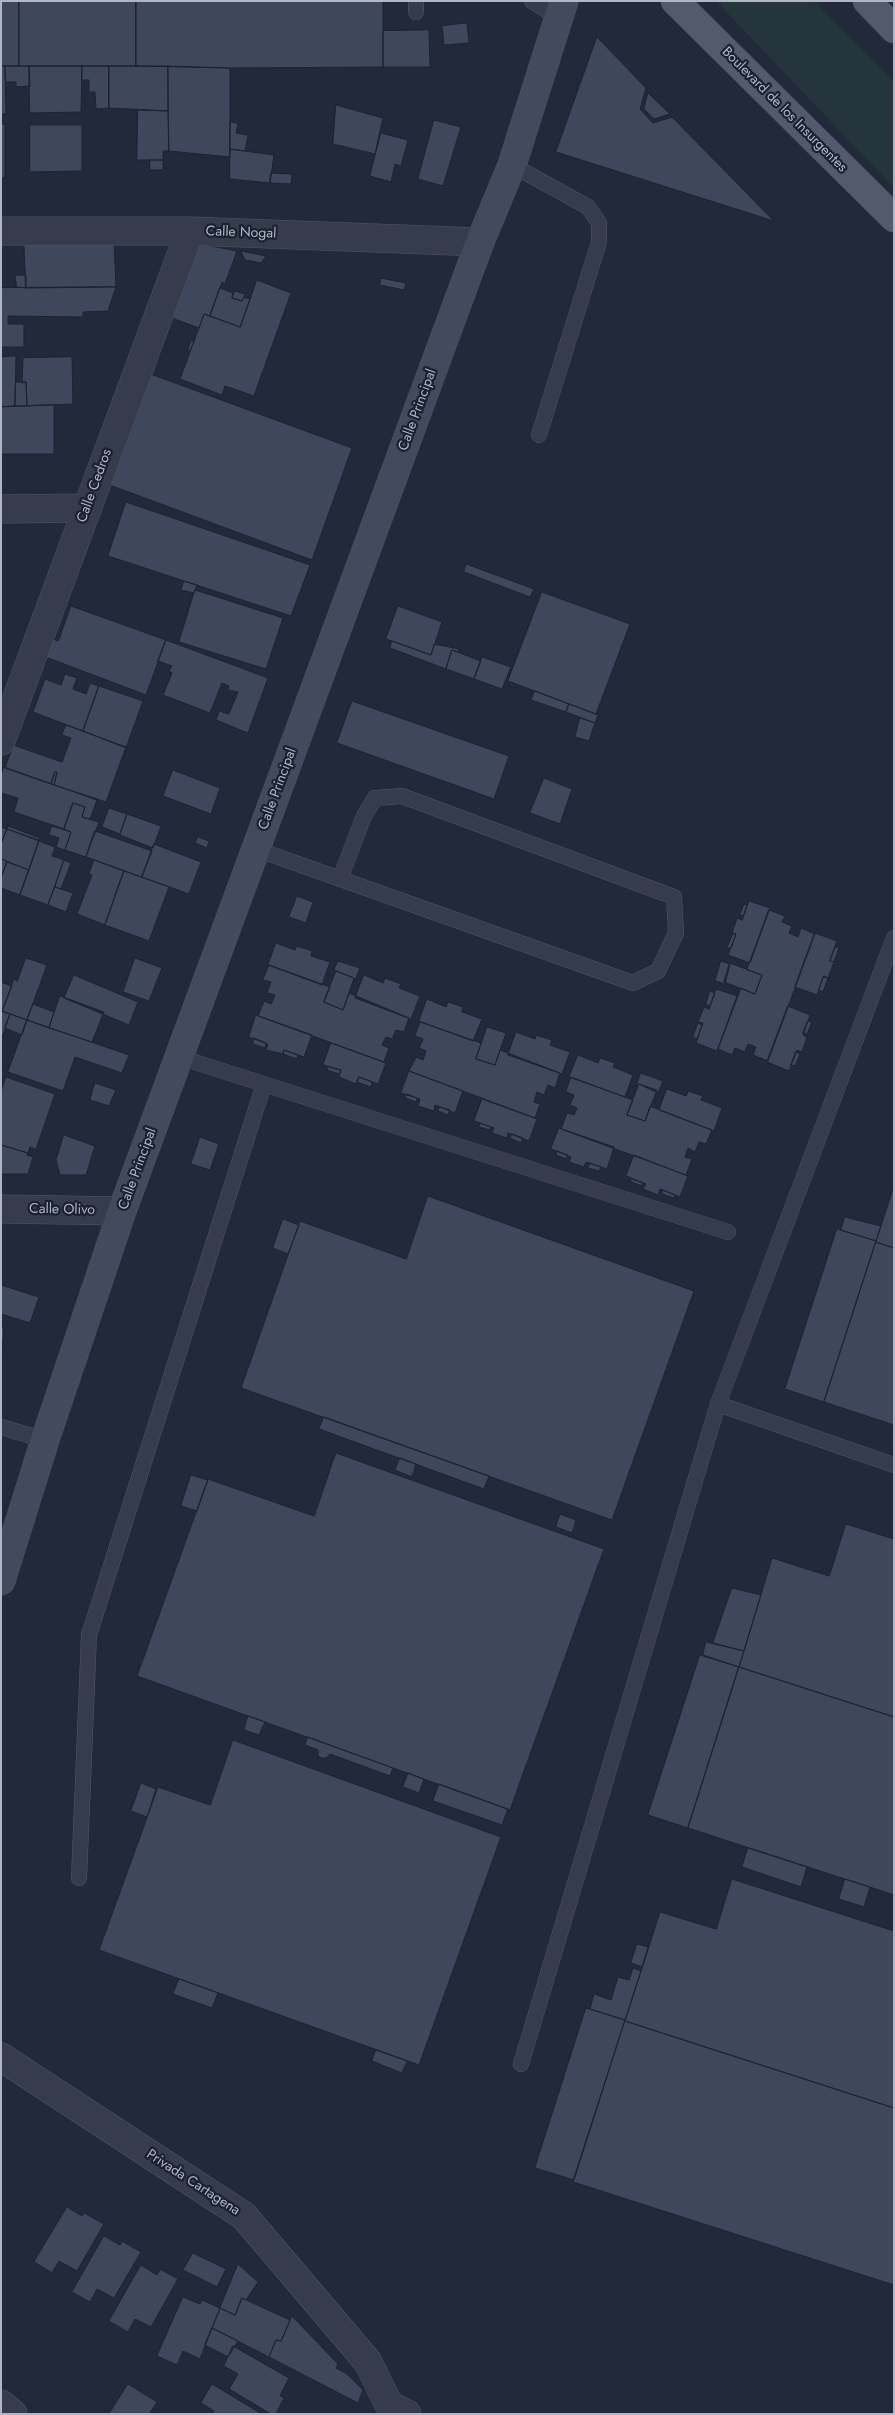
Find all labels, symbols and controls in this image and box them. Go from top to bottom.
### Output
street label: Boulevard de los Insurgentes [718,44,850,176]
street label: Calle Nogal [205,223,277,243]
street label: Calle Principal [395,367,441,453]
street label: Calle Cedros [74,447,116,525]
street label: Calle Principal [255,746,301,832]
street label: Calle Principal [115,1126,161,1212]
street label: Calle Olivo [29,1201,95,1219]
street label: Privada Cartagena [143,2147,243,2219]

